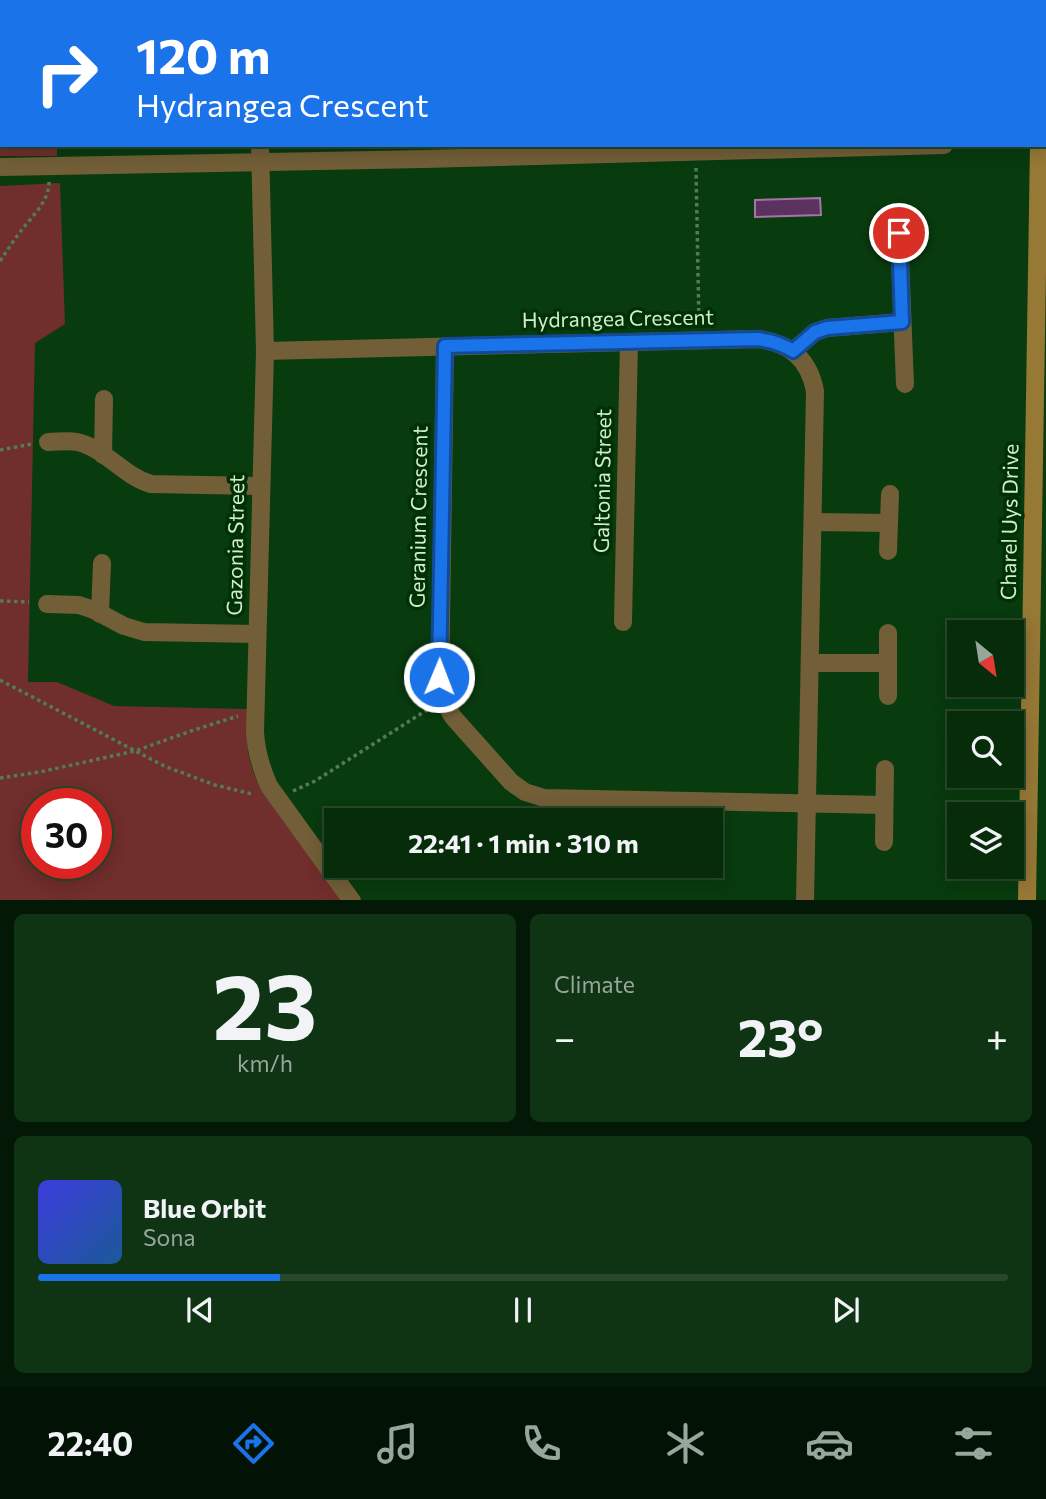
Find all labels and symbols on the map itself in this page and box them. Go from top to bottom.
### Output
pin [869,203,929,263]
street label: Hydrangea Crescent [522,303,714,332]
street label: Galtonia Street [588,409,615,553]
street label: Geranium Crescent [403,426,432,608]
street label: Charel Uys Drive [995,444,1022,600]
street label: Gazonia Street [221,474,248,616]
north arrow [947,620,1024,696]
position arrow [402,640,476,714]
speed limit sign: 30 [21,788,112,879]

